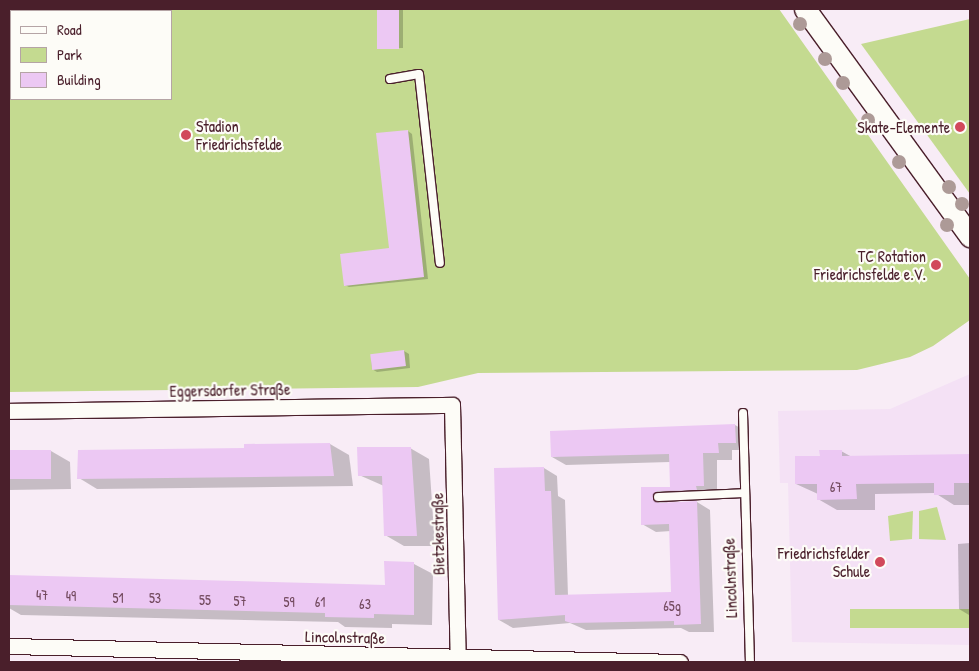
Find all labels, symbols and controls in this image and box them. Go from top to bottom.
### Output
legend [10,10,172,100]
text: Road [57,19,82,40]
text: Park [57,44,82,65]
text: Building [57,69,101,90]
place label: Stadion Friedrichsfelde [196,116,282,154]
place label: Skate-Elemente [857,117,950,137]
marker: Skate-Elemente [954,121,966,133]
marker: Stadion Friedrichsfelde [180,129,192,141]
place label: TC Rotation Friedrichsfelde e.V. [814,246,926,284]
marker: TC Rotation Friedrichsfelde e.V. [930,259,942,271]
street label: Eggersdorfer Straße [169,379,291,401]
house number: 67 [830,479,842,495]
street label: Bietzkestraße [428,493,448,575]
street label: Lincolnstraße [719,538,741,618]
place label: Friedrichsfelder Schule [778,543,870,581]
marker: Friedrichsfelder Schule [874,556,886,568]
house number: 47 [36,587,48,603]
house number: 49 [66,588,76,604]
house number: 51 [112,590,124,606]
house number: 53 [149,590,161,606]
house number: 55 [199,592,211,608]
house number: 57 [234,593,246,609]
house number: 59 [283,594,295,610]
house number: 61 [315,594,325,610]
house number: 63 [359,596,371,612]
house number: 65g [663,598,681,614]
street label: Lincolnstraße [305,627,385,647]

